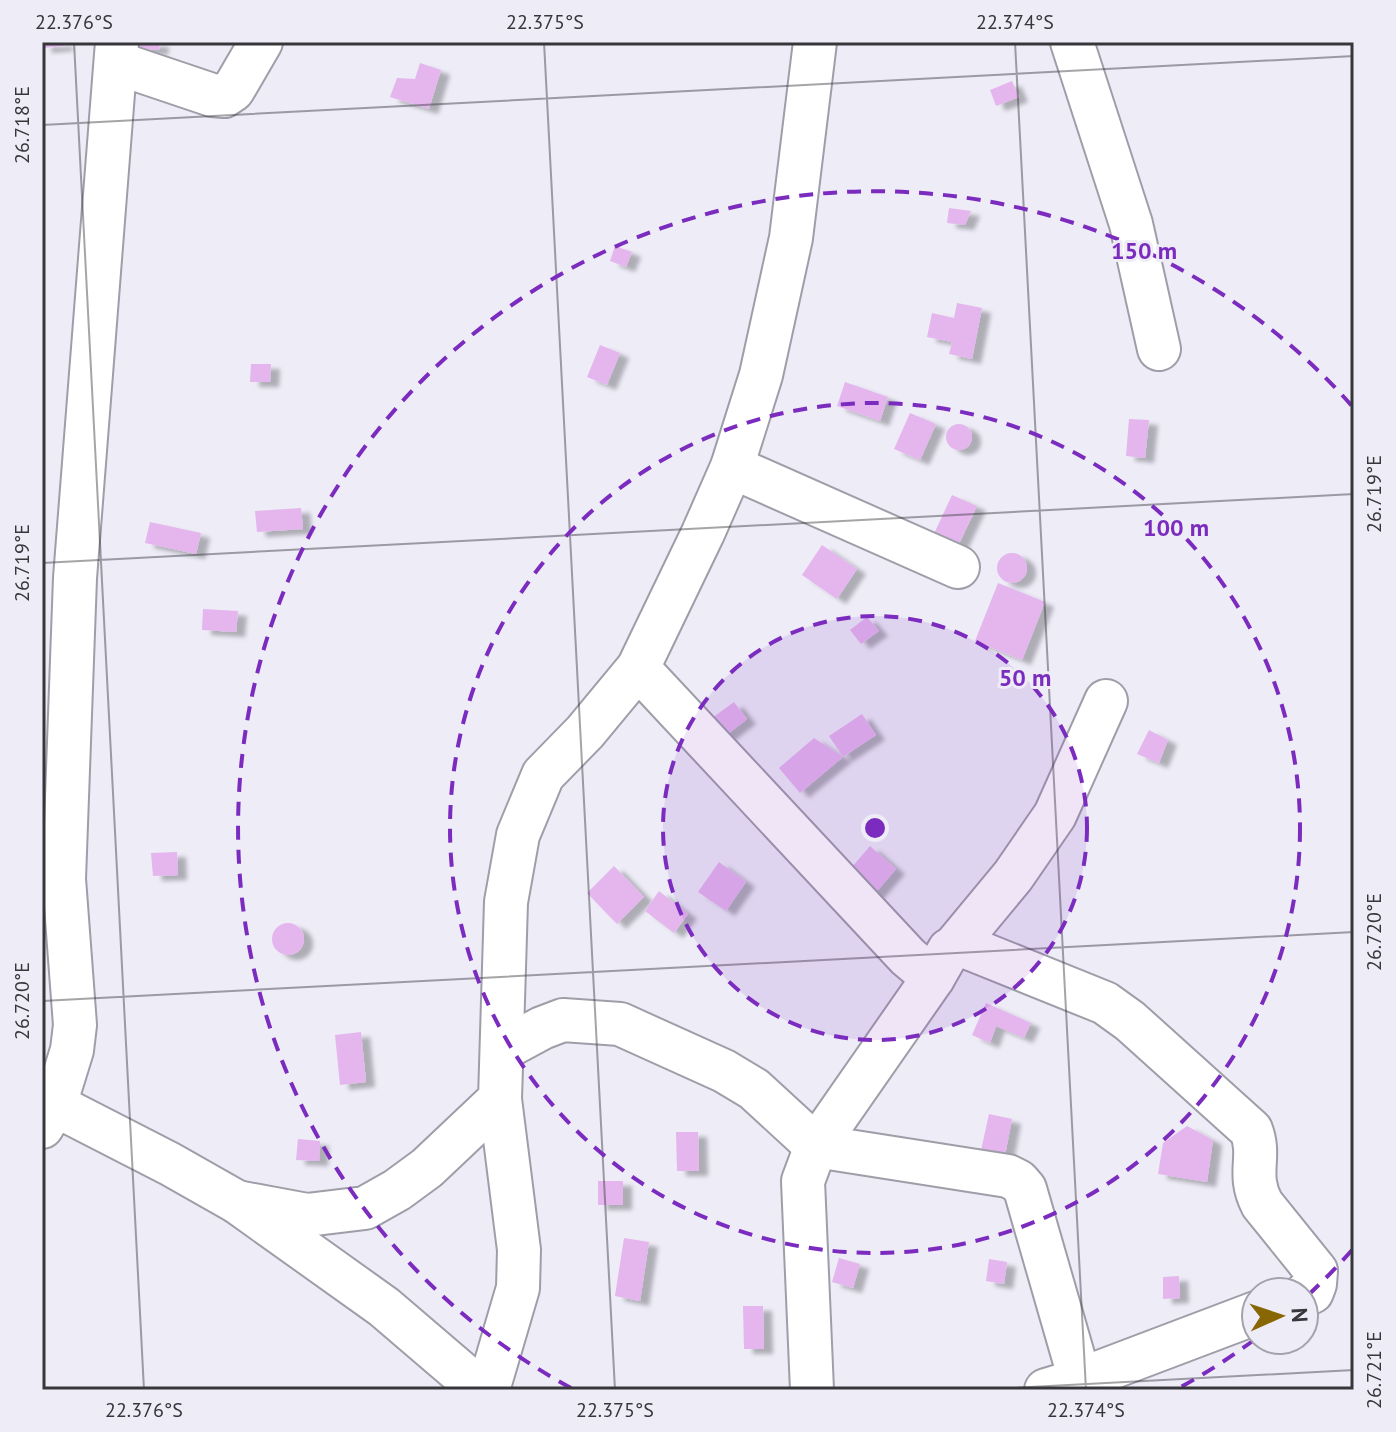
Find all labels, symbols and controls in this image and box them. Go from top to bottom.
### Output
text: 22.376°S [35,9,113,35]
text: 22.375°S [506,9,584,35]
text: 22.374°S [976,9,1054,35]
text: 26.718°E [9,86,35,164]
text: 150 m [1111,235,1177,266]
text: 26.719°E [1361,455,1387,533]
text: 100 m [1143,512,1209,543]
text: 26.719°E [9,524,35,602]
text: 50 m [999,662,1051,693]
centre of rings [861,814,889,842]
text: 26.720°E [1361,893,1387,971]
text: 26.720°E [9,962,35,1040]
north arrow [1240,1276,1320,1356]
text: N [1286,1307,1314,1323]
text: 26.721°E [1361,1331,1387,1409]
text: 22.376°S [105,1397,183,1423]
text: 22.375°S [576,1397,654,1423]
text: 22.374°S [1047,1397,1125,1423]

